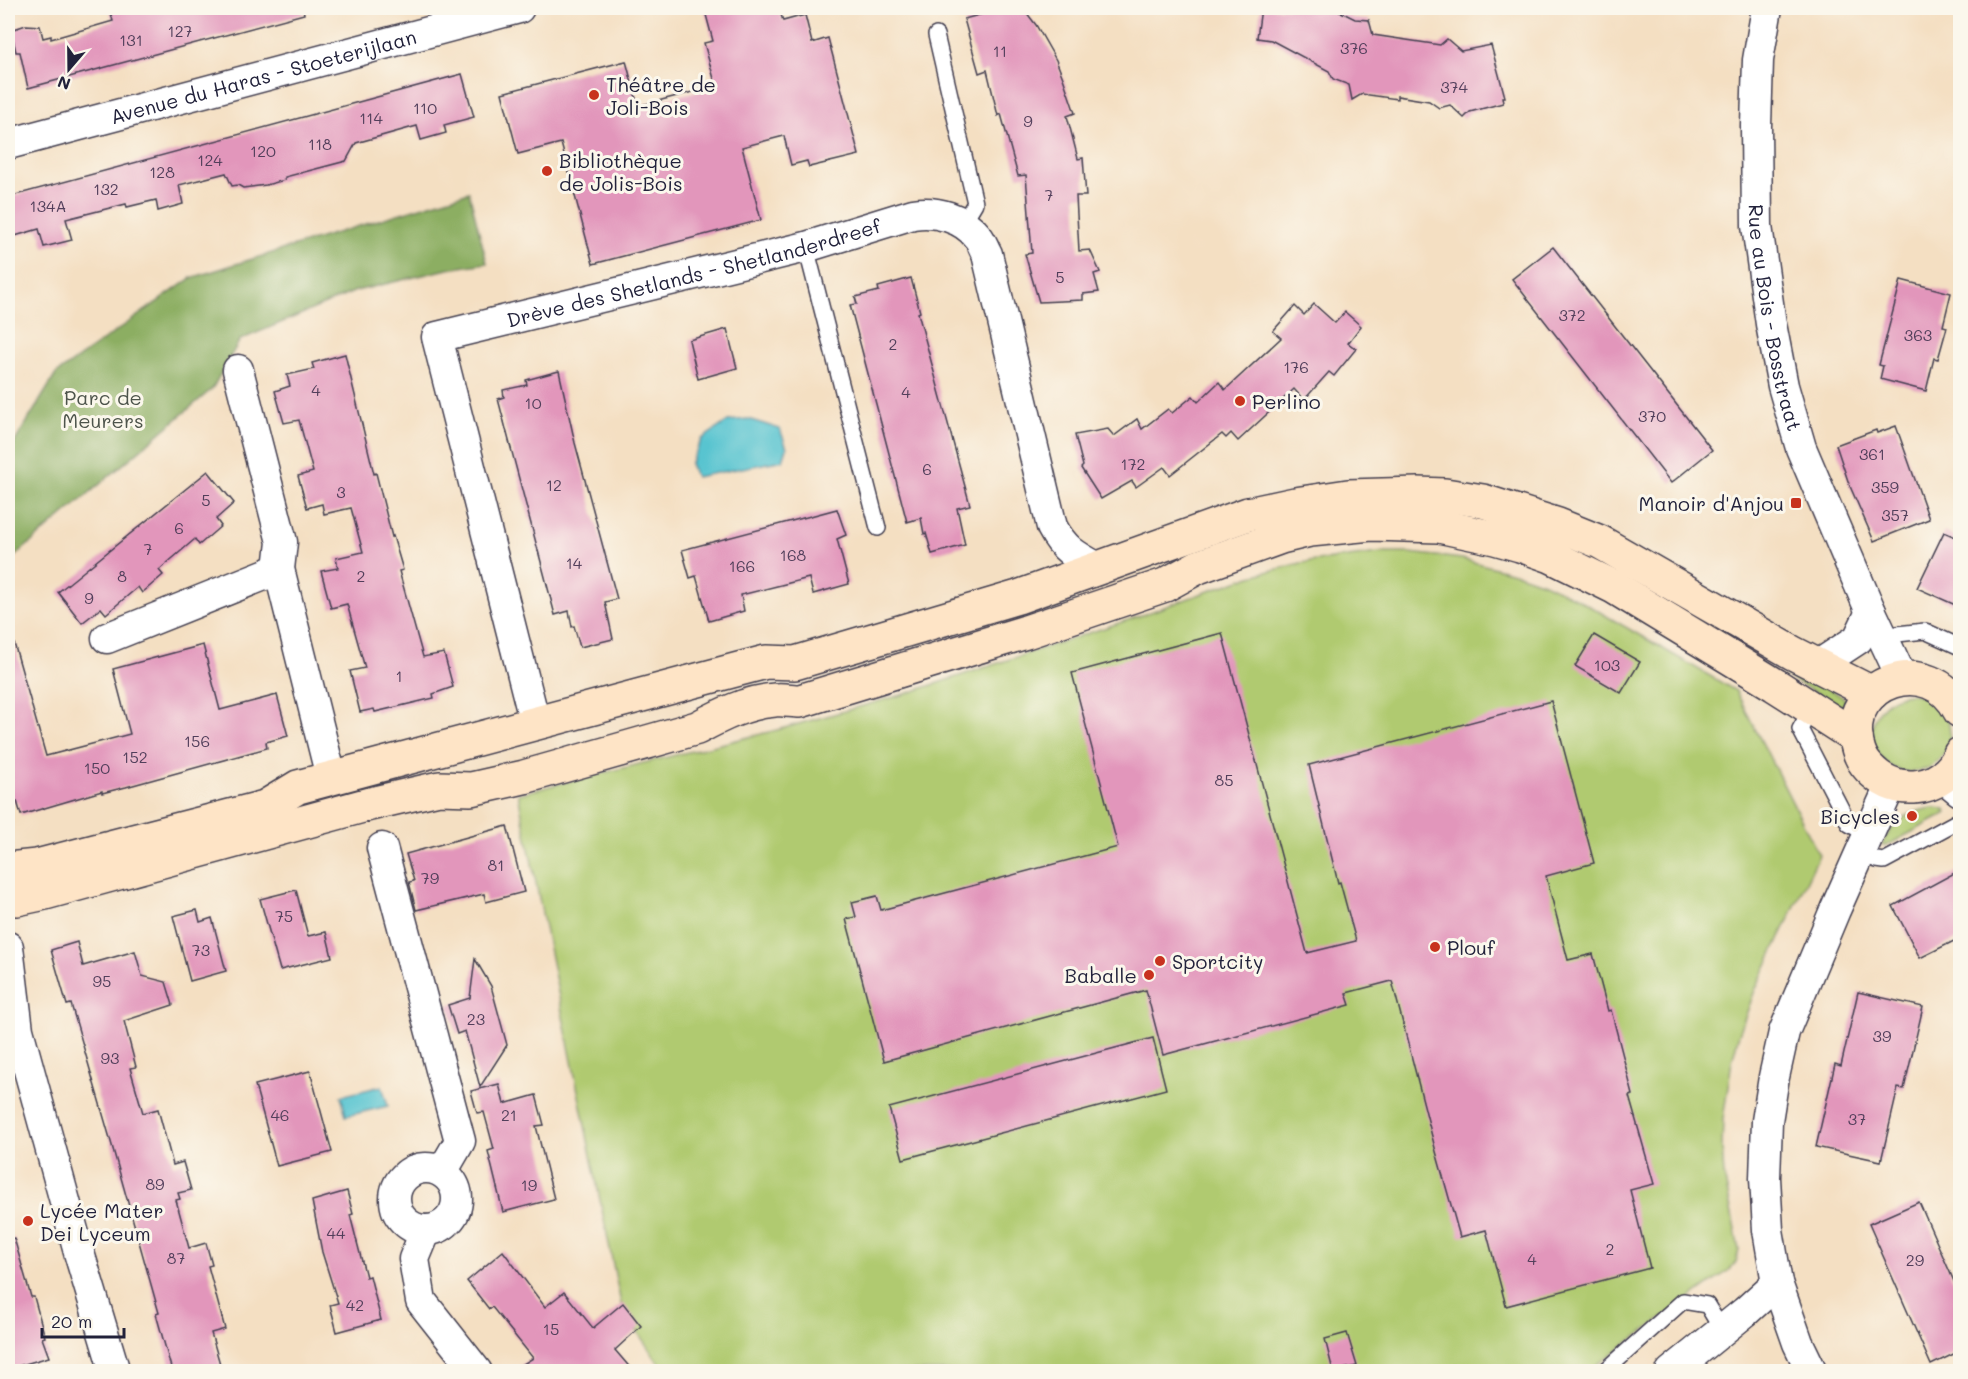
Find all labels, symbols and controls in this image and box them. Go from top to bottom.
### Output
house number: 127 [168,20,193,41]
street label: Avenue du Haras - Stoeterijlaan [107,23,419,129]
house number: 131 [119,29,143,50]
house number: 376 [1340,37,1368,58]
north arrow [39,39,99,99]
house number: 11 [993,40,1007,61]
place label: Théâtre de Joli-Bois [606,71,716,120]
text: N [54,72,73,96]
house number: 374 [1440,76,1468,97]
marker: Théâtre de Joli-Bois [587,88,601,102]
house number: 110 [413,97,437,118]
house number: 114 [359,107,383,128]
house number: 9 [1023,110,1033,131]
house number: 118 [308,133,332,154]
house number: 120 [250,140,276,161]
place label: Bibliothèque de Jolis-Bois [559,147,683,196]
house number: 124 [197,149,223,170]
house number: 128 [149,161,175,182]
marker: Bibliothèque de Jolis-Bois [540,164,554,178]
house number: 132 [93,178,119,199]
house number: 7 [1045,184,1054,205]
house number: 134A [30,195,67,216]
street label: Rue au Bois - Bosstraat [1744,204,1808,434]
street label: Drève des Shetlands - Shetlanderdreef [504,211,885,333]
house number: 5 [1055,266,1065,287]
house number: 372 [1558,304,1586,325]
house number: 363 [1904,324,1932,345]
house number: 2 [889,333,897,354]
house number: 176 [1283,356,1309,377]
house number: 4 [311,379,321,400]
house number: 4 [901,381,911,402]
park label: Parc de Meurers [62,384,144,433]
place label: Perlino [1252,388,1321,414]
house number: 10 [524,392,542,413]
marker: Perlino [1233,394,1247,408]
house number: 370 [1638,405,1666,426]
house number: 361 [1859,443,1885,464]
house number: 172 [1121,453,1145,474]
house number: 6 [922,458,932,479]
house number: 12 [546,474,562,495]
house number: 359 [1871,476,1899,497]
house number: 3 [336,481,346,502]
house number: 5 [201,489,211,510]
place label: Manoir d'Anjou [1639,490,1784,516]
marker: Manoir d'Anjou [1789,496,1803,510]
house number: 357 [1881,504,1909,525]
house number: 6 [174,517,184,538]
house number: 7 [144,538,153,559]
house number: 168 [780,544,807,565]
house number: 14 [566,552,583,573]
house number: 166 [729,555,755,576]
house number: 8 [117,565,127,586]
house number: 2 [357,565,365,586]
house number: 9 [84,587,94,608]
house number: 103 [1594,654,1620,675]
house number: 1 [395,665,403,686]
house number: 156 [184,730,210,751]
house number: 152 [122,746,148,767]
house number: 150 [84,757,110,778]
house number: 85 [1214,769,1234,790]
place label: Bicycles [1820,803,1900,829]
marker: Bicycles [1905,809,1919,823]
house number: 81 [488,854,504,875]
house number: 79 [421,867,439,888]
house number: 75 [275,905,293,926]
place label: Plouf [1447,934,1496,960]
house number: 73 [192,939,210,960]
marker: Plouf [1428,940,1442,954]
place label: Sportcity [1172,948,1263,974]
marker: Sportcity [1153,954,1167,968]
place label: Baballe [1065,962,1137,988]
marker: Baballe [1142,968,1156,982]
house number: 95 [93,970,111,991]
house number: 23 [467,1008,485,1029]
house number: 39 [1873,1025,1891,1046]
house number: 93 [101,1047,119,1068]
house number: 46 [270,1104,290,1125]
house number: 21 [501,1104,517,1125]
house number: 37 [1848,1108,1866,1129]
house number: 89 [145,1173,165,1194]
house number: 19 [521,1174,537,1195]
place label: Lycée Mater Dei Lyceum [40,1197,164,1246]
marker: Lycée Mater Dei Lyceum [21,1214,35,1228]
house number: 44 [327,1222,346,1243]
house number: 2 [1606,1238,1614,1259]
house number: 87 [167,1247,185,1268]
house number: 4 [1527,1248,1537,1269]
house number: 29 [1906,1249,1924,1270]
house number: 42 [346,1294,364,1315]
scale bar [42,1301,124,1339]
text: 20 m [51,1309,92,1333]
house number: 15 [543,1318,559,1339]

